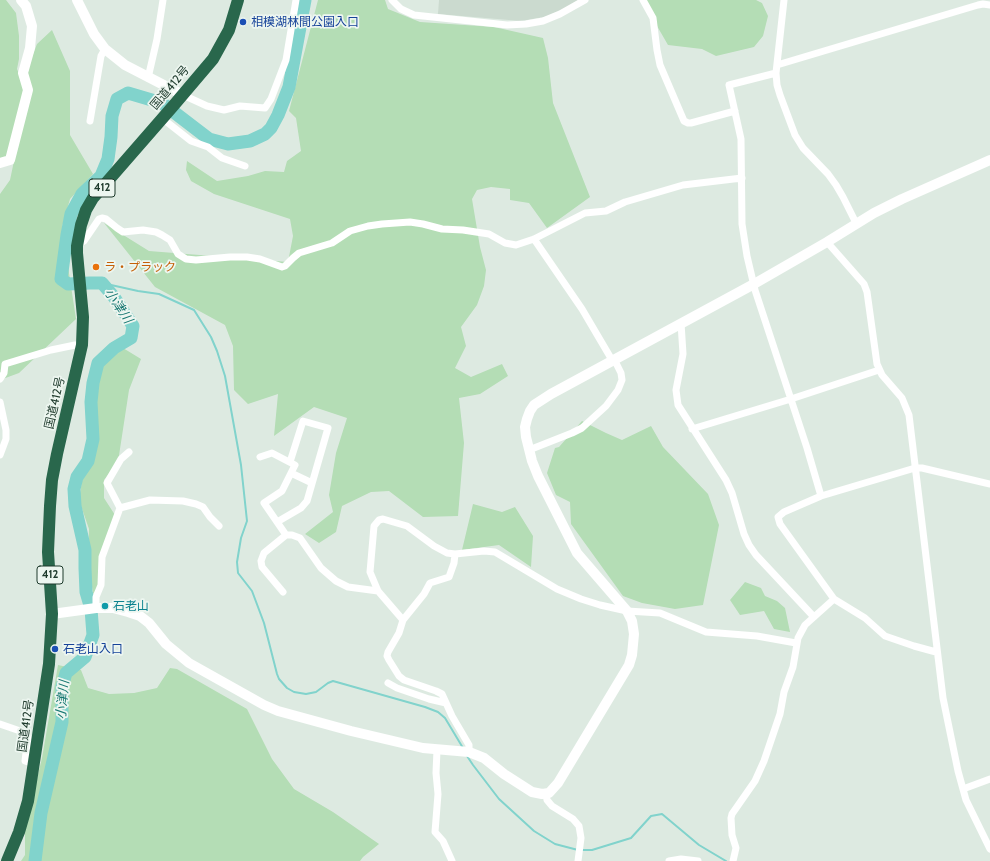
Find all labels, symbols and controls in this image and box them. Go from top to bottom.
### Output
place label: 相模湖林間公園入口 [251,15,359,29]
marker: 相模湖林間公園入口 [238,17,248,27]
street label: 国道412号 [147,63,193,113]
road number: 412 [89,179,115,197]
place label: ラ・プラック [104,260,176,274]
marker: ラ・プラック [91,262,101,272]
water label: 小津川 [101,285,135,327]
street label: 国道412号 [42,375,68,431]
road number: 412 [37,566,63,584]
place label: 石老山 [113,599,149,613]
marker: 石老山 [100,601,110,611]
place label: 石老山入口 [63,642,123,656]
marker: 石老山入口 [50,644,60,654]
water label: 小津川 [54,680,72,720]
street label: 国道412号 [15,699,37,753]

